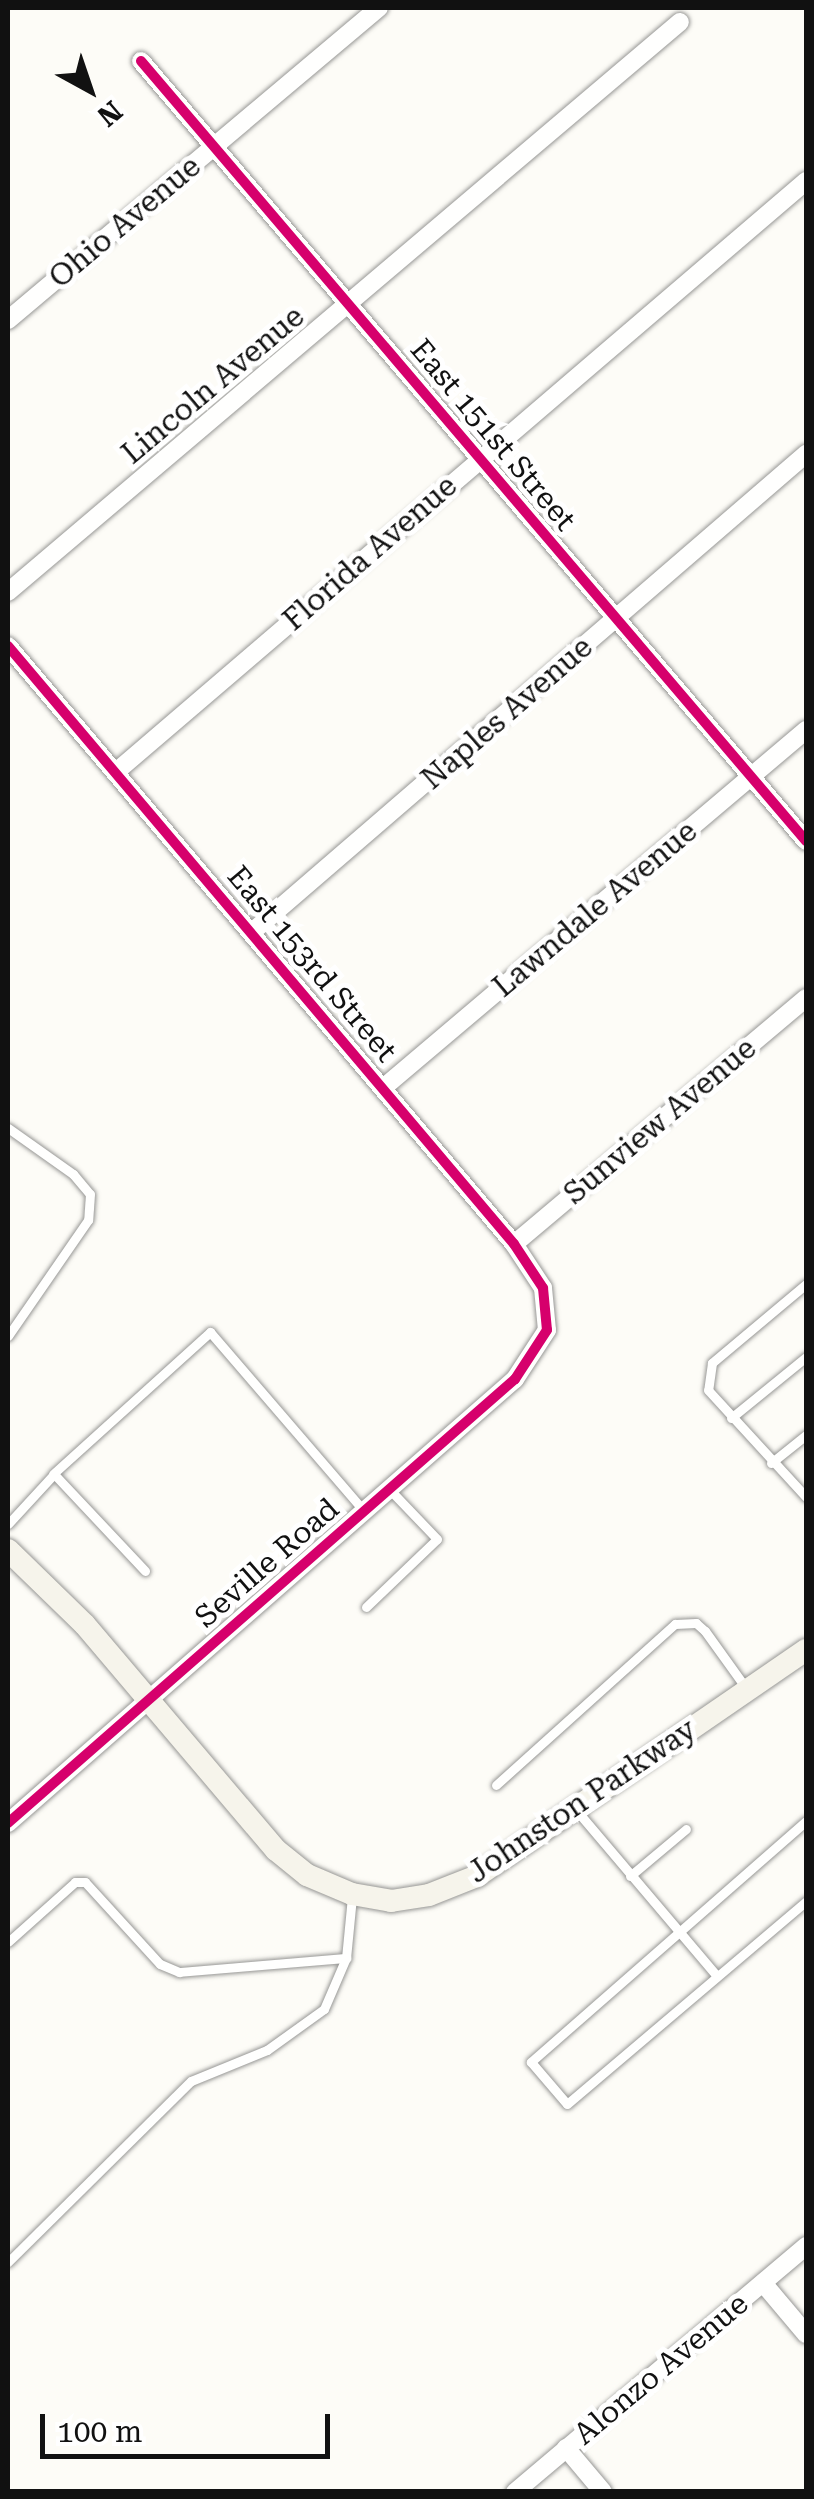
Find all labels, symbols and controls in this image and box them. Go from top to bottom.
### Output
north arrow [40,40,140,140]
text: N [91,94,128,133]
street label: Ohio Avenue [42,148,208,296]
street label: Lincoln Avenue [115,298,311,472]
street label: East 151st Street [403,332,583,538]
street label: Florida Avenue [276,468,464,638]
street label: Naples Avenue [414,629,600,797]
street label: Lawndale Avenue [486,813,704,1005]
street label: East 153rd Street [220,859,404,1069]
street label: Sunview Avenue [557,1030,763,1212]
street label: Seville Road [188,1491,346,1635]
street label: Johnston Parkway [461,1711,703,1891]
street label: Alonzo Avenue [567,2286,755,2452]
scale bar [45,2394,335,2456]
text: 100 m [57,2414,142,2449]

